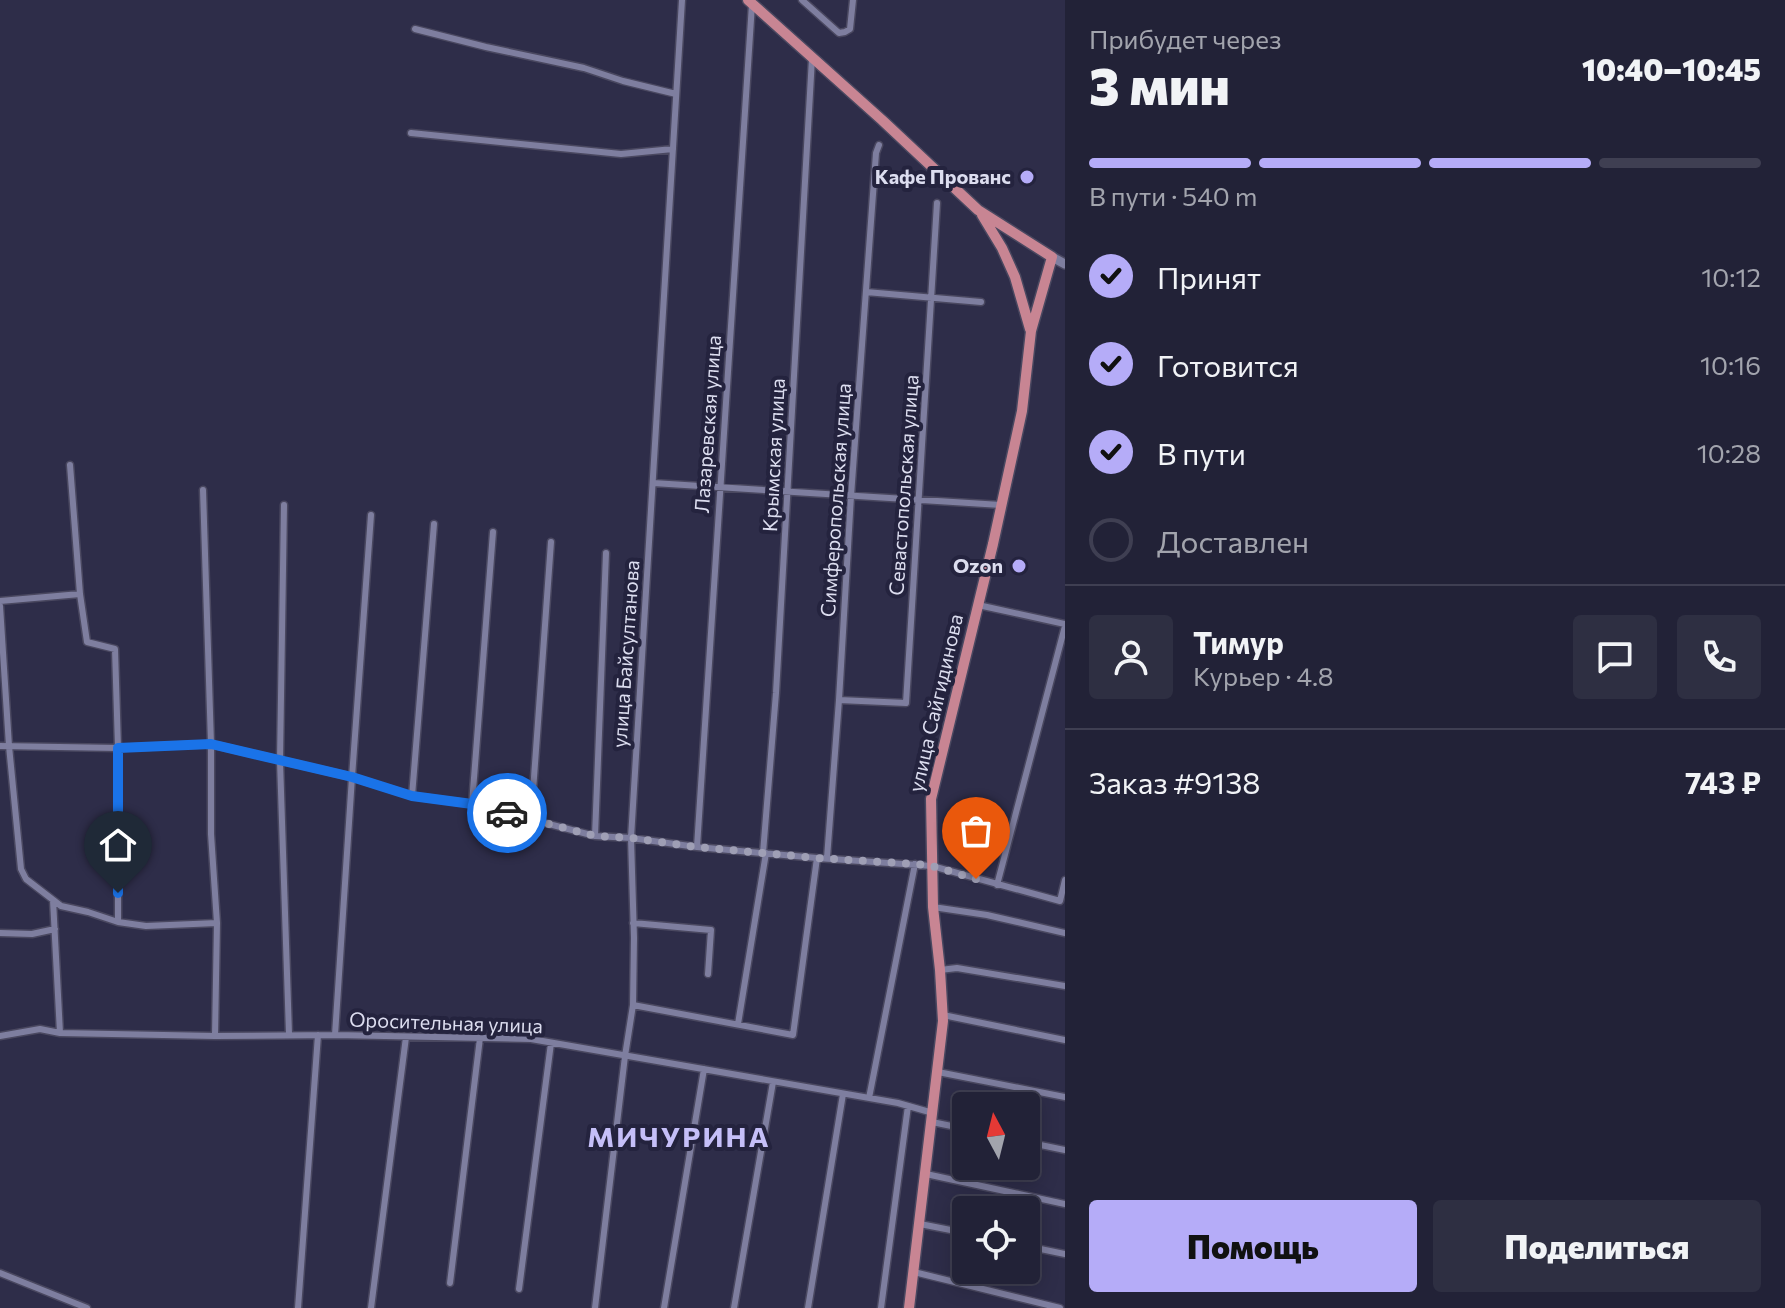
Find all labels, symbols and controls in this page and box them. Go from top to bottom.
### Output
text: Прибудет через [1089,23,1282,54]
text: 10:40–10:45 [1582,50,1761,87]
text: 3 мин [1089,52,1230,116]
place label: Кафе Прованс [875,164,1011,188]
marker: Кафе Прованс [1018,168,1036,186]
text: В пути · 540 m [1089,180,1257,211]
icon: check [1089,254,1133,298]
text: Принят [1157,258,1261,295]
text: 10:12 [1701,261,1761,292]
street label: Лазаревская улица [689,334,725,514]
icon: check [1089,342,1133,386]
text: Готовится [1157,346,1299,383]
text: 10:16 [1700,349,1761,380]
street label: Севастопольская улица [883,374,923,596]
street label: Крымская улица [757,378,789,532]
street label: Симферопольская улица [815,382,855,618]
icon: check [1089,430,1133,474]
text: В пути [1157,434,1246,471]
text: 10:28 [1697,437,1761,468]
text: Доставлен [1157,522,1309,559]
place label: Ozon [953,553,1003,577]
marker: Ozon [1010,557,1028,575]
street label: улица Байсултанова [606,559,644,749]
street label: улица Сайгидинова [903,611,967,794]
button: person [1089,615,1173,699]
button: chat [1573,615,1657,699]
button: phone [1677,615,1761,699]
text: Тимур [1193,623,1284,660]
text: Курьер · 4.8 [1193,660,1333,691]
text: Заказ #9138 [1089,763,1260,800]
text: 743 ₽ [1685,763,1761,800]
courier [467,773,547,853]
icon: car [485,791,529,835]
pin [942,797,1010,879]
icon: bag [954,809,998,853]
pin [84,811,152,893]
icon: home [96,823,140,867]
street label: Оросительная улица [349,1007,543,1037]
north arrow [952,1092,1040,1180]
map controls [952,1092,1040,1284]
district label: МИЧУРИНА [587,1119,771,1153]
button: locate [952,1196,1040,1284]
button: Помощь [1089,1200,1417,1292]
button: Поделиться [1433,1200,1761,1292]

